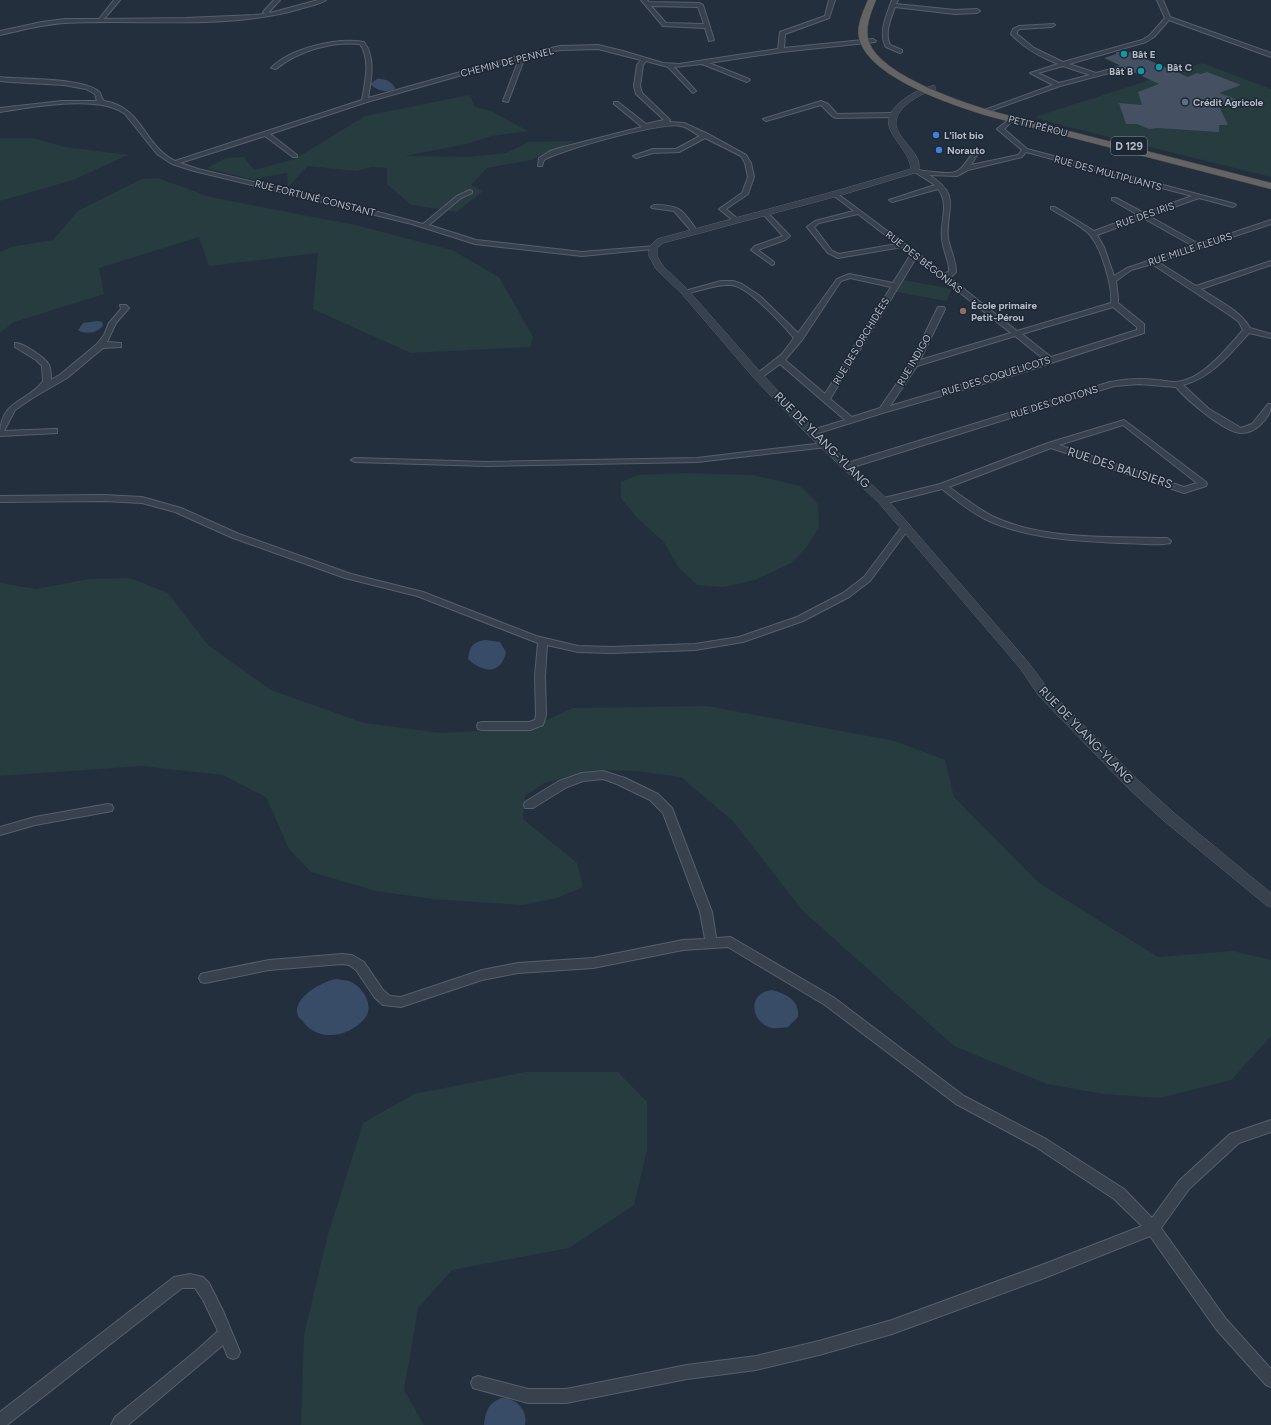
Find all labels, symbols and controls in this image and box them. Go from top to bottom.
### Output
street label: CHEMIN DE PENNEL [459,44,556,80]
place label: Bât E [1132,48,1156,61]
marker: Bât E [1119,49,1129,59]
place label: Bât C [1167,61,1192,74]
marker: Bât C [1154,62,1164,72]
place label: Bât B [1109,65,1133,78]
marker: Bât B [1136,66,1146,76]
place label: Crédit Agricole [1193,96,1264,109]
marker: Crédit Agricole [1180,97,1190,107]
street label: PETIT PÉROU [1007,112,1069,140]
place label: L'îlot bio [944,129,984,142]
marker: L'îlot bio [931,130,941,140]
road number: D 129 [1111,137,1147,155]
place label: Norauto [947,144,985,157]
marker: Norauto [934,145,944,155]
street label: RUE DES MULTIPLIANTS [1053,152,1163,194]
street label: RUE FORTUNÉ CONSTANT [253,177,377,219]
street label: RUE DES IRIS [1114,199,1176,231]
street label: RUE DES BÉGONIAS [883,228,965,296]
street label: RUE MILLE FLEURS [1146,229,1234,269]
street label: RUE DES ORCHIDÉES [830,295,892,387]
place label: École primaire Petit-Pérou [971,299,1037,324]
marker: École primaire Petit-Pérou [958,306,968,316]
street label: RUE INDIGO [894,332,934,388]
street label: RUE DES COQUELICOTS [940,353,1052,399]
street label: RUE DES CROTONS [1008,382,1100,422]
street label: RUE DE YLANG-YLANG [771,389,873,491]
street label: RUE DES BALISIERS [1066,444,1174,492]
street label: RUE DE YLANG-YLANG [1036,684,1136,786]

